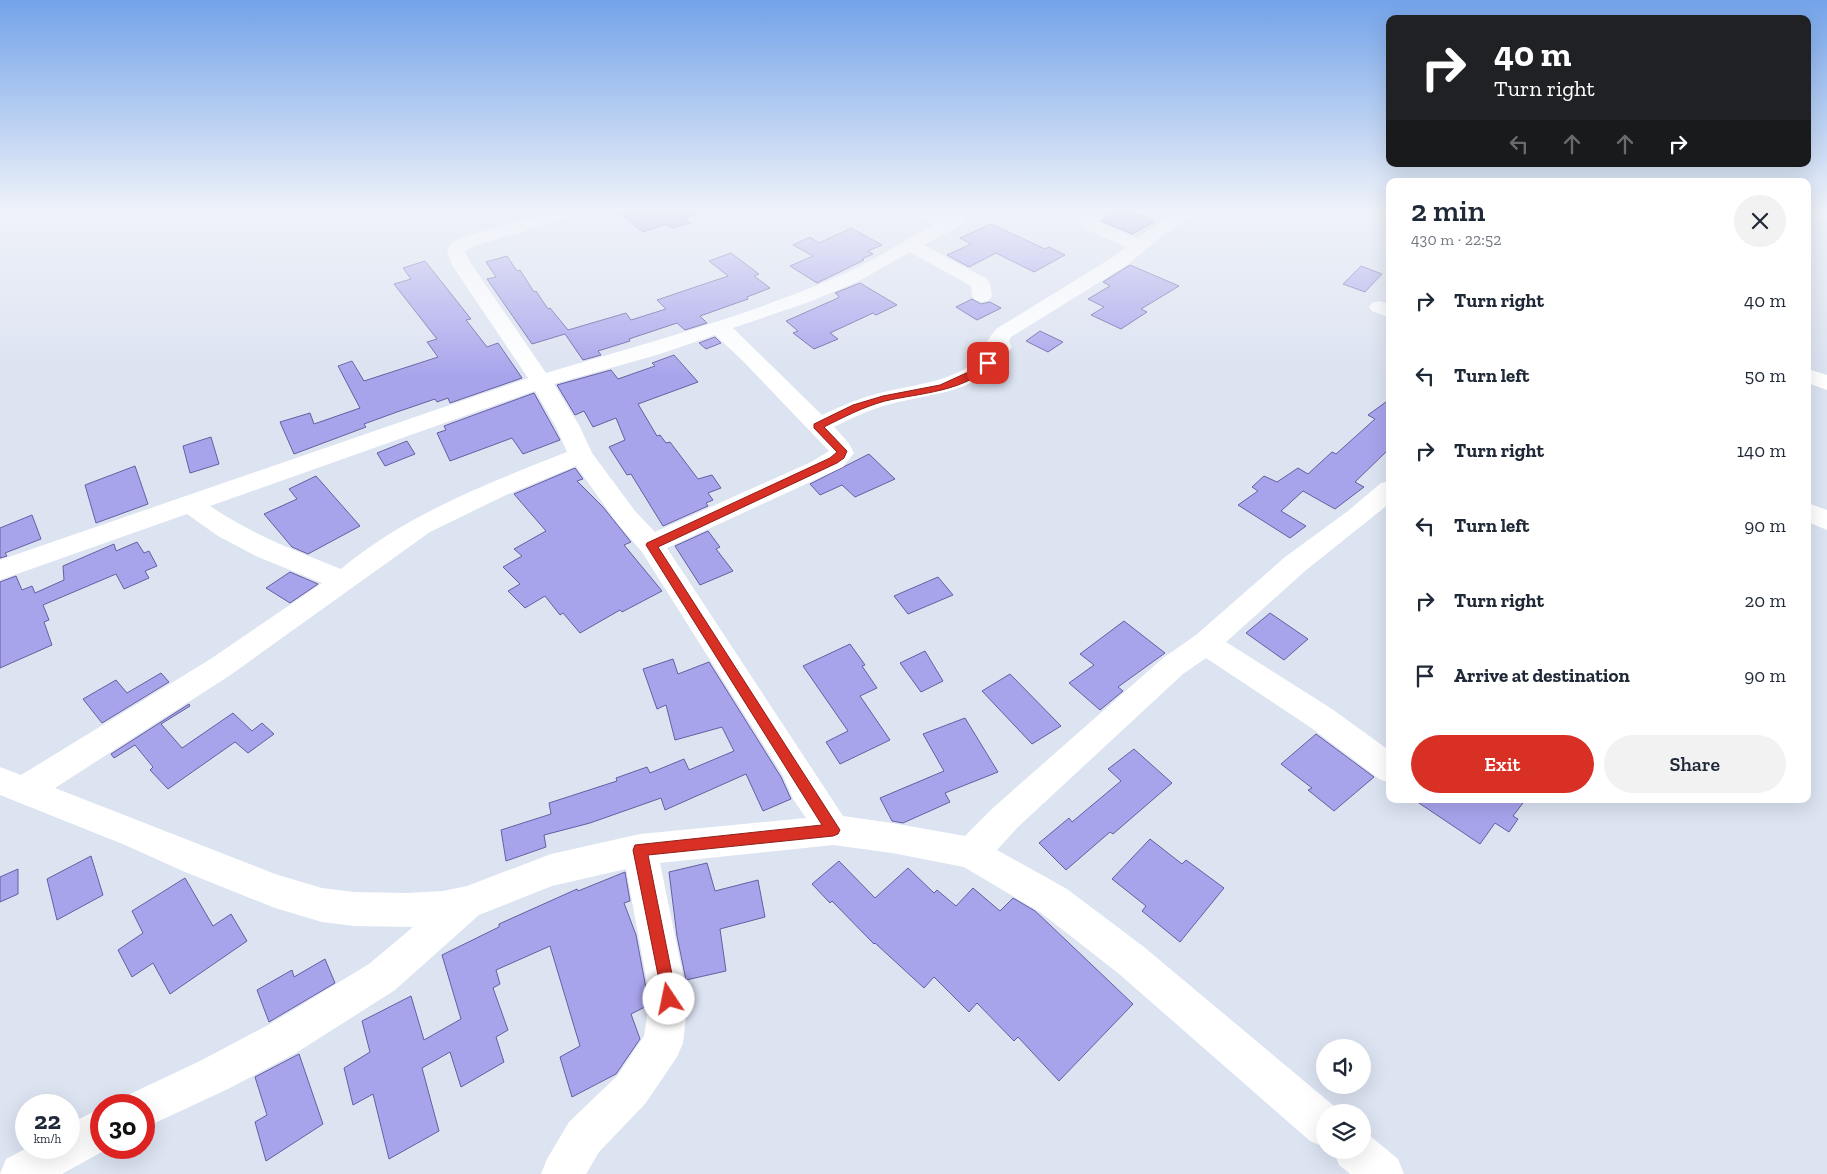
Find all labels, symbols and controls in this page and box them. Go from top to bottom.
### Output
text: 40 m [1494,33,1571,75]
icon: right [1411,35,1476,100]
text: Turn right [1494,75,1595,102]
icon: left [1505,130,1533,158]
icon: ahead [1558,130,1586,158]
icon: ahead [1611,130,1639,158]
icon: right [1664,130,1692,158]
text: 2 min [1411,193,1485,229]
button: close [1734,195,1786,247]
text: 430 m · 22:52 [1411,230,1501,249]
icon: right [1411,287,1439,315]
text: Turn right [1454,289,1544,312]
text: 40 m [1744,289,1786,312]
pin [967,342,1009,384]
icon: arrive [974,349,1002,377]
icon: left [1411,362,1439,390]
text: Turn left [1454,364,1529,387]
text: 50 m [1745,364,1786,387]
icon: right [1411,437,1439,465]
text: Turn right [1454,439,1544,462]
text: 140 m [1737,439,1786,462]
icon: left [1411,512,1439,540]
text: Turn left [1454,514,1529,537]
text: 90 m [1744,514,1786,537]
icon: right [1411,587,1439,615]
text: Turn right [1454,589,1544,612]
text: 20 m [1745,589,1786,612]
icon: arrive [1411,662,1439,690]
text: Arrive at destination [1454,664,1630,687]
text: 90 m [1744,664,1786,687]
button: Exit [1411,735,1594,793]
button: Share [1604,735,1786,793]
position arrow [642,972,694,1024]
map controls [1316,1039,1371,1159]
button: sound [1316,1039,1371,1094]
speed limit sign: 30 [90,1094,155,1159]
button: layers [1316,1104,1371,1159]
text: 22 [34,1105,61,1135]
text: km/h [34,1132,61,1146]

